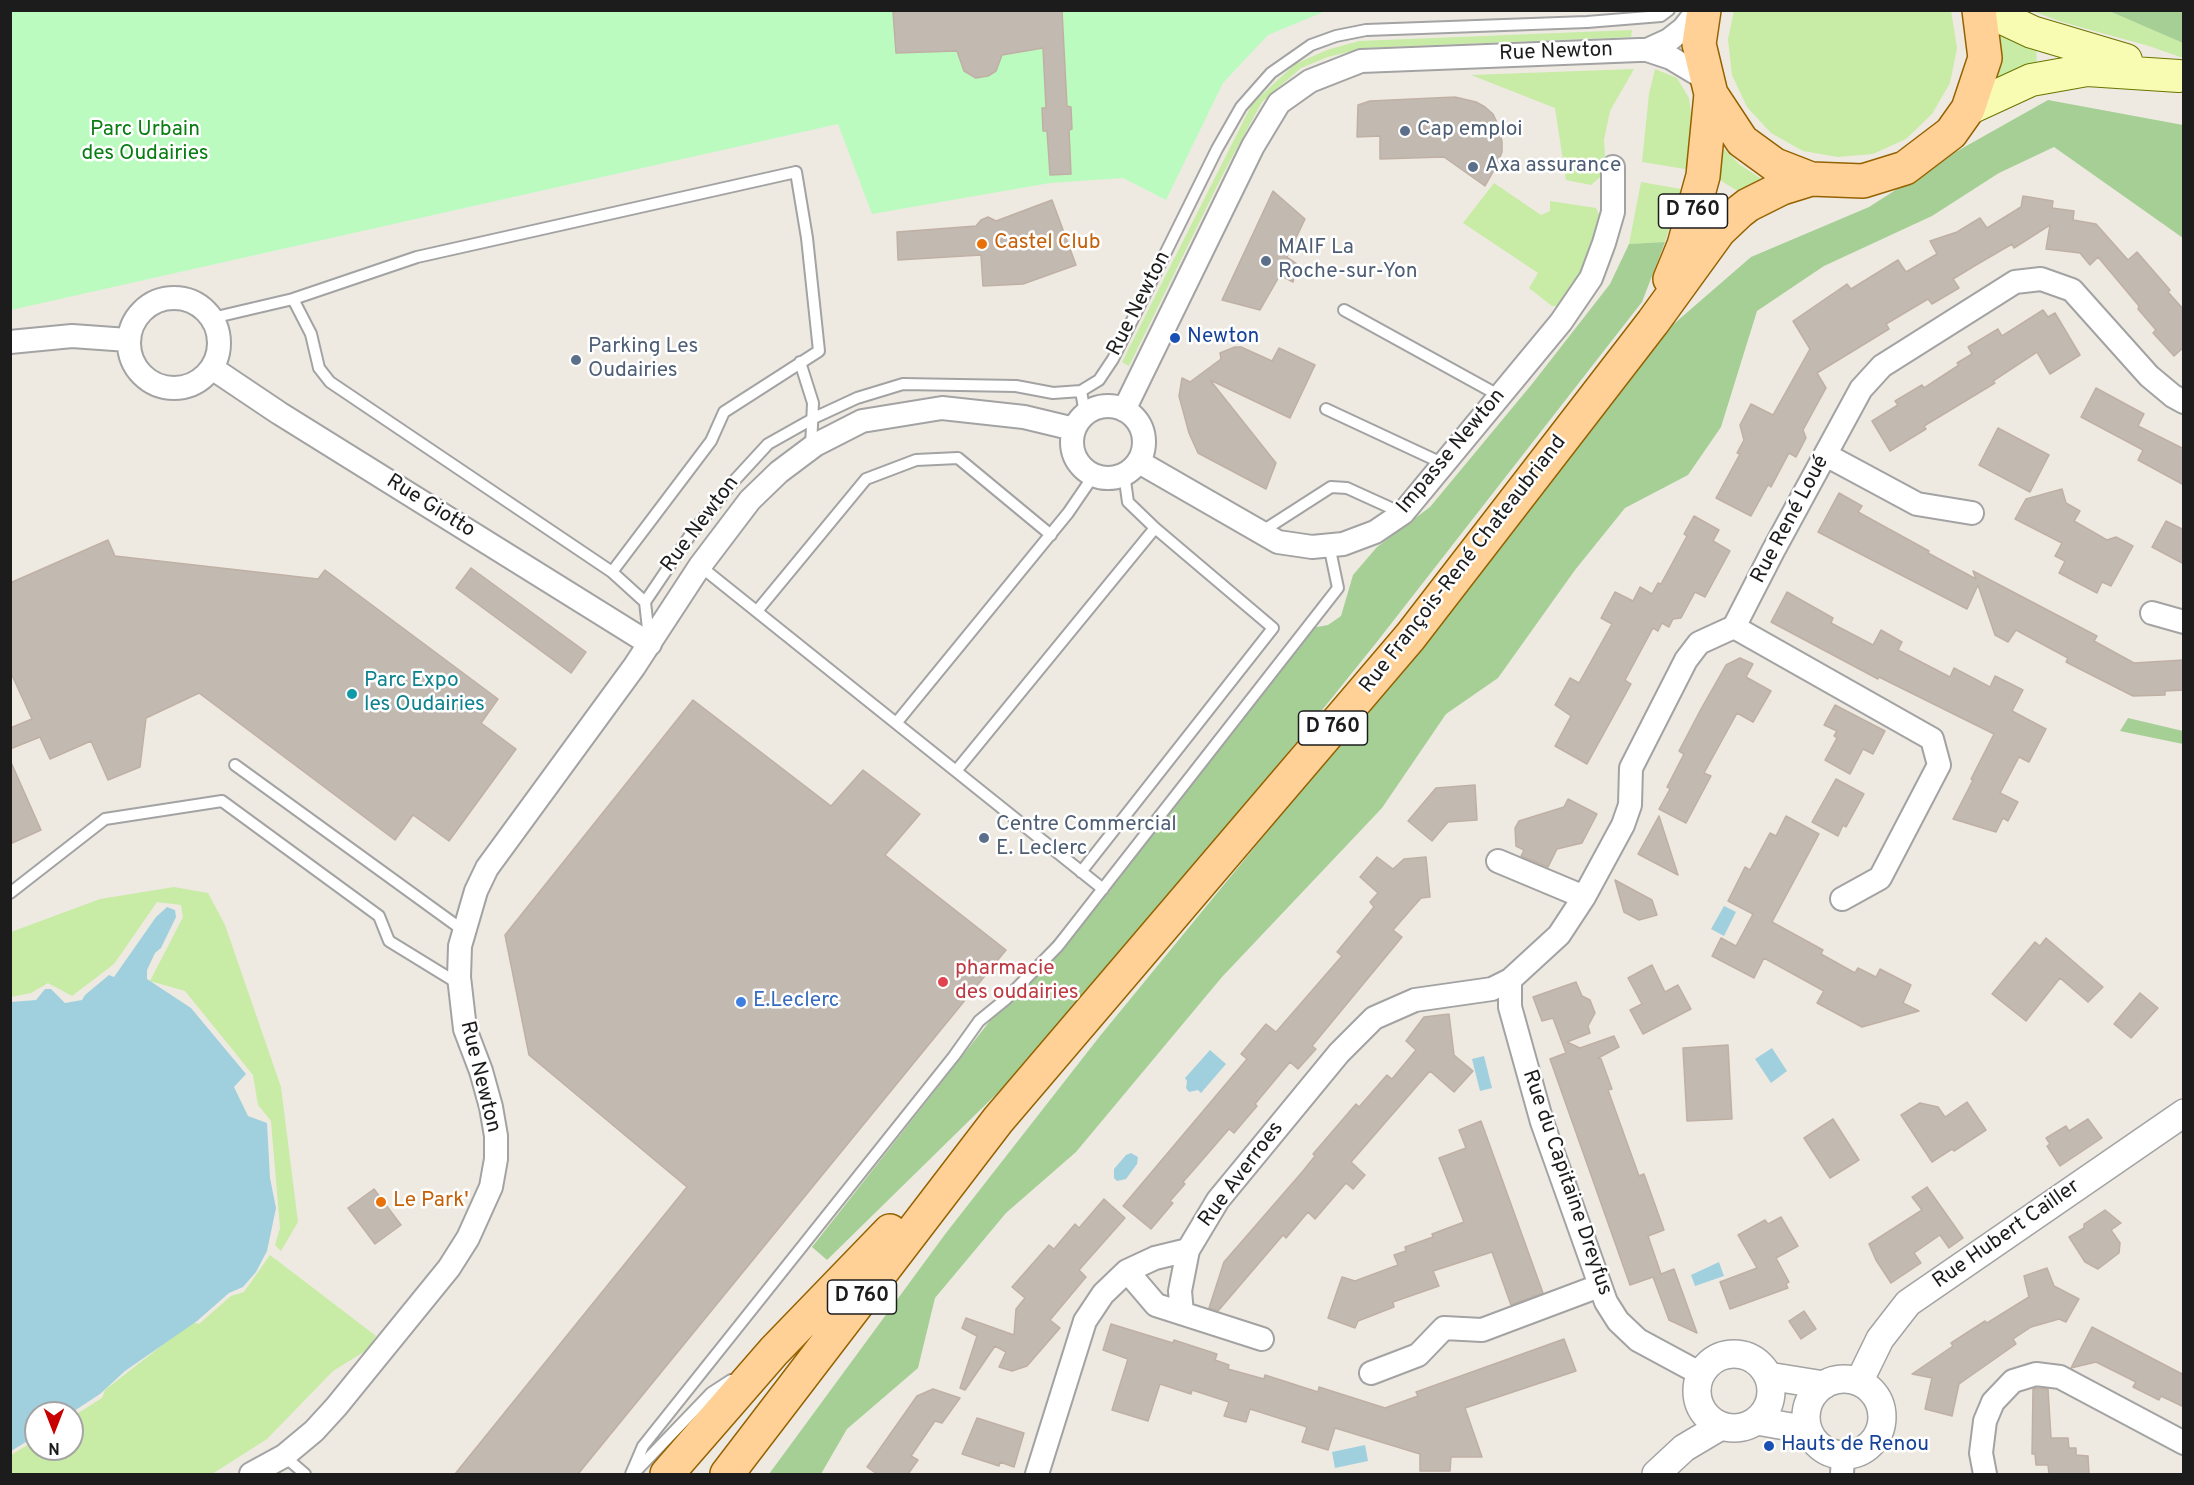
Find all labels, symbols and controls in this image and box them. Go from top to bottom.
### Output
street label: Rue Newton [1499,38,1613,68]
park label: Parc Urbain des Oudairies [81,118,209,168]
place label: Cap emploi [1417,118,1523,144]
marker: Cap emploi [1398,124,1412,138]
place label: Axa assurance [1485,154,1621,180]
marker: Axa assurance [1466,160,1480,174]
road number: D 760 [1658,194,1728,228]
place label: Castel Club [994,231,1100,257]
place label: MAIF La Roche-sur-Yon [1278,236,1418,286]
marker: Castel Club [975,237,989,251]
street label: Rue Newton [1103,247,1177,361]
marker: MAIF La Roche-sur-Yon [1259,254,1273,268]
place label: Newton [1187,325,1259,351]
marker: Newton [1168,331,1182,345]
place label: Parking Les Oudairies [588,335,698,385]
marker: Parking Les Oudairies [569,353,583,367]
street label: Impasse Newton [1392,384,1512,520]
street label: Rue François-René Chateaubriand [1355,431,1573,699]
street label: Rue René Loué [1747,452,1835,588]
street label: Rue Giotto [381,470,479,544]
street label: Rue Newton [657,472,745,578]
place label: Parc Expo les Oudairies [364,669,485,719]
marker: Parc Expo les Oudairies [345,687,359,701]
road number: D 760 [1298,711,1368,745]
place label: Centre Commercial E. Leclerc [996,813,1177,863]
marker: Centre Commercial E. Leclerc [977,831,991,845]
place label: pharmacie des oudairies [955,957,1079,1007]
marker: pharmacie des oudairies [936,975,950,989]
place label: E.Leclerc [753,989,839,1015]
marker: E.Leclerc [734,995,748,1009]
street label: Rue Newton [453,1019,505,1135]
street label: Rue du Capitaine Dreyfus [1516,1067,1616,1299]
street label: Rue Averroes [1194,1117,1290,1233]
street label: Rue Hubert Cailler [1929,1175,2085,1295]
place label: Le Park' [393,1189,469,1215]
marker: Le Park' [374,1195,388,1209]
road number: D 760 [828,1280,896,1314]
north arrow [24,1401,84,1461]
place label: Hauts de Renou [1781,1433,1929,1459]
text: N [48,1437,60,1457]
marker: Hauts de Renou [1762,1439,1776,1453]

